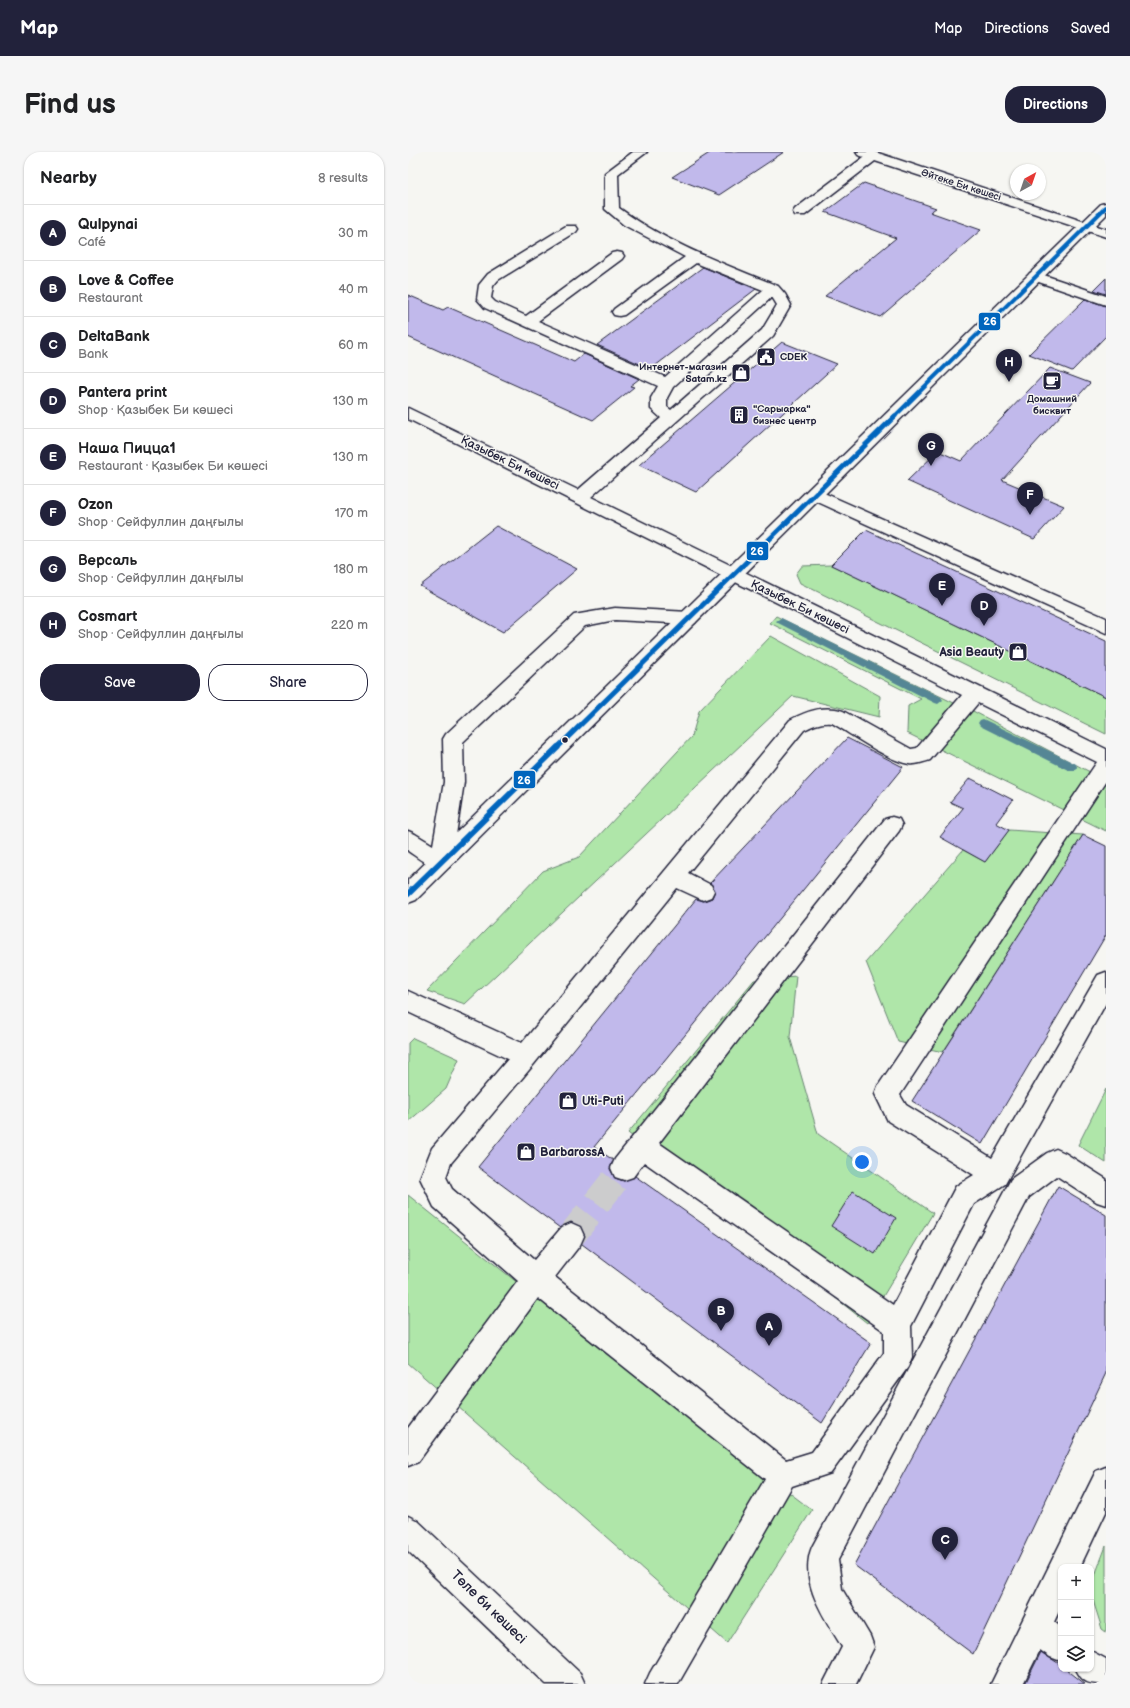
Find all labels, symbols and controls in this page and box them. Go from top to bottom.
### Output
text: Map [20,17,58,40]
text: Map [934,20,962,37]
text: Directions [984,20,1049,37]
text: Saved [1071,20,1110,37]
button: Directions [1005,86,1106,123]
text: Find us [24,88,116,121]
north arrow [1010,164,1046,200]
street label: Әйтеке Би көшесі [919,166,1003,204]
text: Nearby [40,168,97,188]
text: 8 results [318,170,368,186]
text: Qulpynai [78,215,138,234]
text: A [49,225,57,241]
text: 30 m [338,225,368,241]
text: Café [78,234,106,250]
text: Love & Coffee [78,271,174,290]
text: B [48,281,58,297]
text: 40 m [338,281,368,297]
text: Restaurant [78,290,143,306]
line badge: 26 [978,312,1001,331]
text: 26 [983,315,997,328]
text: DeltaBank [78,327,150,346]
text: C [48,337,58,353]
text: 60 m [338,337,368,353]
text: Bank [78,346,108,362]
public building icon: CDEK [755,346,777,368]
pin: H [996,349,1022,382]
place label: CDEK [780,351,808,363]
place label: Интернет-магазин Satam.kz [639,361,727,385]
shop icon: Интернет-магазин Satam.kz [730,362,752,384]
cafe icon: Домашний бисквит [1041,370,1063,392]
text: Pantera print [78,383,167,402]
text: D [48,393,58,409]
text: 130 m [333,393,368,409]
place label: Домашний бисквит [1027,393,1077,417]
text: Shop · Қазыбек Би көшесі [78,402,233,418]
place label: "Сарыарка" бизнес центр [753,403,816,427]
building icon: "Сарыарка" бизнес центр [728,404,750,426]
street label: Қазыбек Би көшесі [458,433,562,493]
pin: G [918,433,944,466]
text: Наша Пицца1 [78,439,176,458]
text: E [49,449,57,465]
text: 130 m [333,449,368,465]
text: Restaurant · Қазыбек Би көшесі [78,458,268,474]
pin: F [1017,482,1043,515]
text: Ozon [78,495,113,514]
text: F [49,505,57,521]
text: 170 m [335,505,368,521]
text: Shop · Сейфуллин даңғылы [78,514,244,530]
line badge: 26 [746,541,769,561]
text: 26 [750,545,764,558]
text: Версаль [78,551,137,570]
text: G [48,561,58,577]
text: 180 m [333,561,368,577]
text: Shop · Сейфуллин даңғылы [78,570,244,586]
pin: E [929,573,955,606]
street label: Қазыбек Би көшесі [748,577,852,637]
pin: D [971,593,997,626]
text: Cosmart [78,607,137,626]
text: H [48,617,58,633]
text: 220 m [331,617,368,633]
text: Shop · Сейфуллин даңғылы [78,626,244,642]
shop icon: Asia Beauty [1007,641,1029,663]
place label: Asia Beauty [939,645,1004,660]
button: Save [40,664,200,701]
button: Share [208,664,368,701]
unlabelled marker [560,735,570,745]
line badge: 26 [513,770,536,789]
text: 26 [517,774,531,787]
shop icon: Uti-Puti [557,1090,579,1112]
place label: Uti-Puti [582,1094,624,1109]
shop icon: BarbarossA [515,1141,537,1163]
place label: BarbarossA [540,1145,605,1160]
your location [852,1152,872,1172]
pin: B [708,1298,734,1331]
pin: A [756,1313,782,1346]
pin: C [932,1527,958,1560]
map controls [1058,1564,1094,1672]
button: + [1058,1564,1094,1600]
street label: Төле би көшесі [448,1567,530,1647]
button: − [1058,1600,1094,1636]
button: layers [1058,1636,1094,1672]

